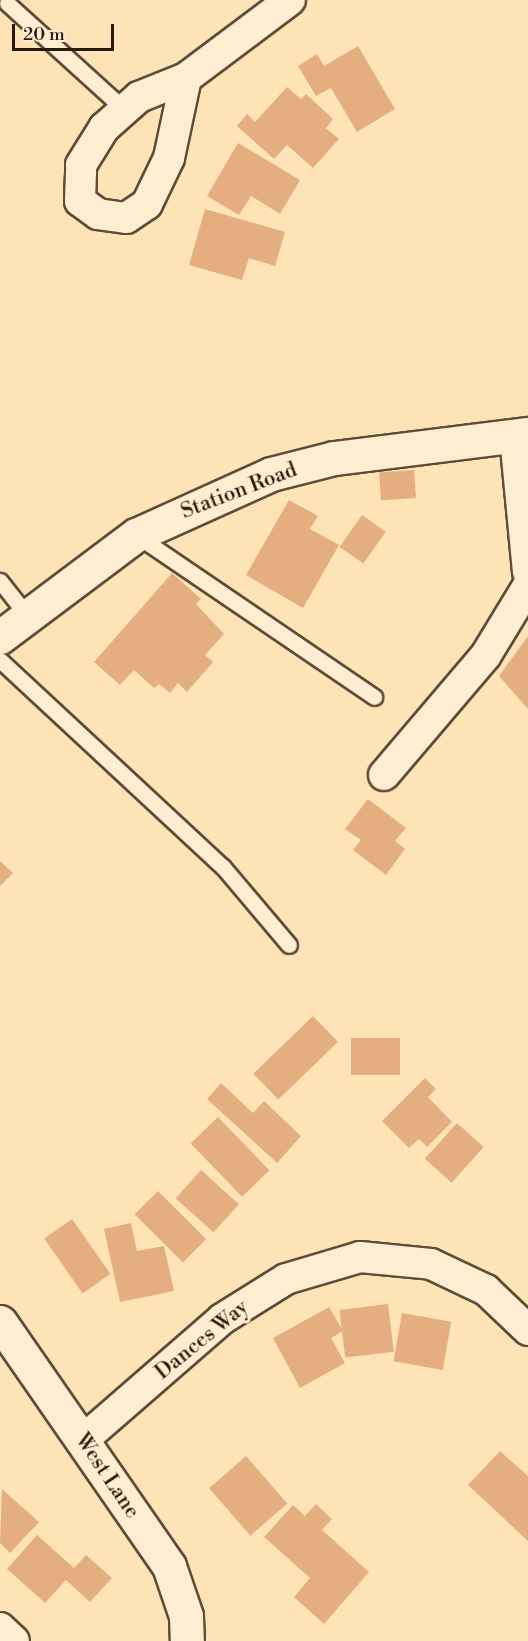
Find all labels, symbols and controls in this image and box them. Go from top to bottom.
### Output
scale bar [15,12,117,50]
text: 20 m [23,23,65,46]
street label: Station Road [177,457,301,525]
street label: Dances Way [150,1295,254,1385]
street label: West Lane [69,1429,145,1523]

